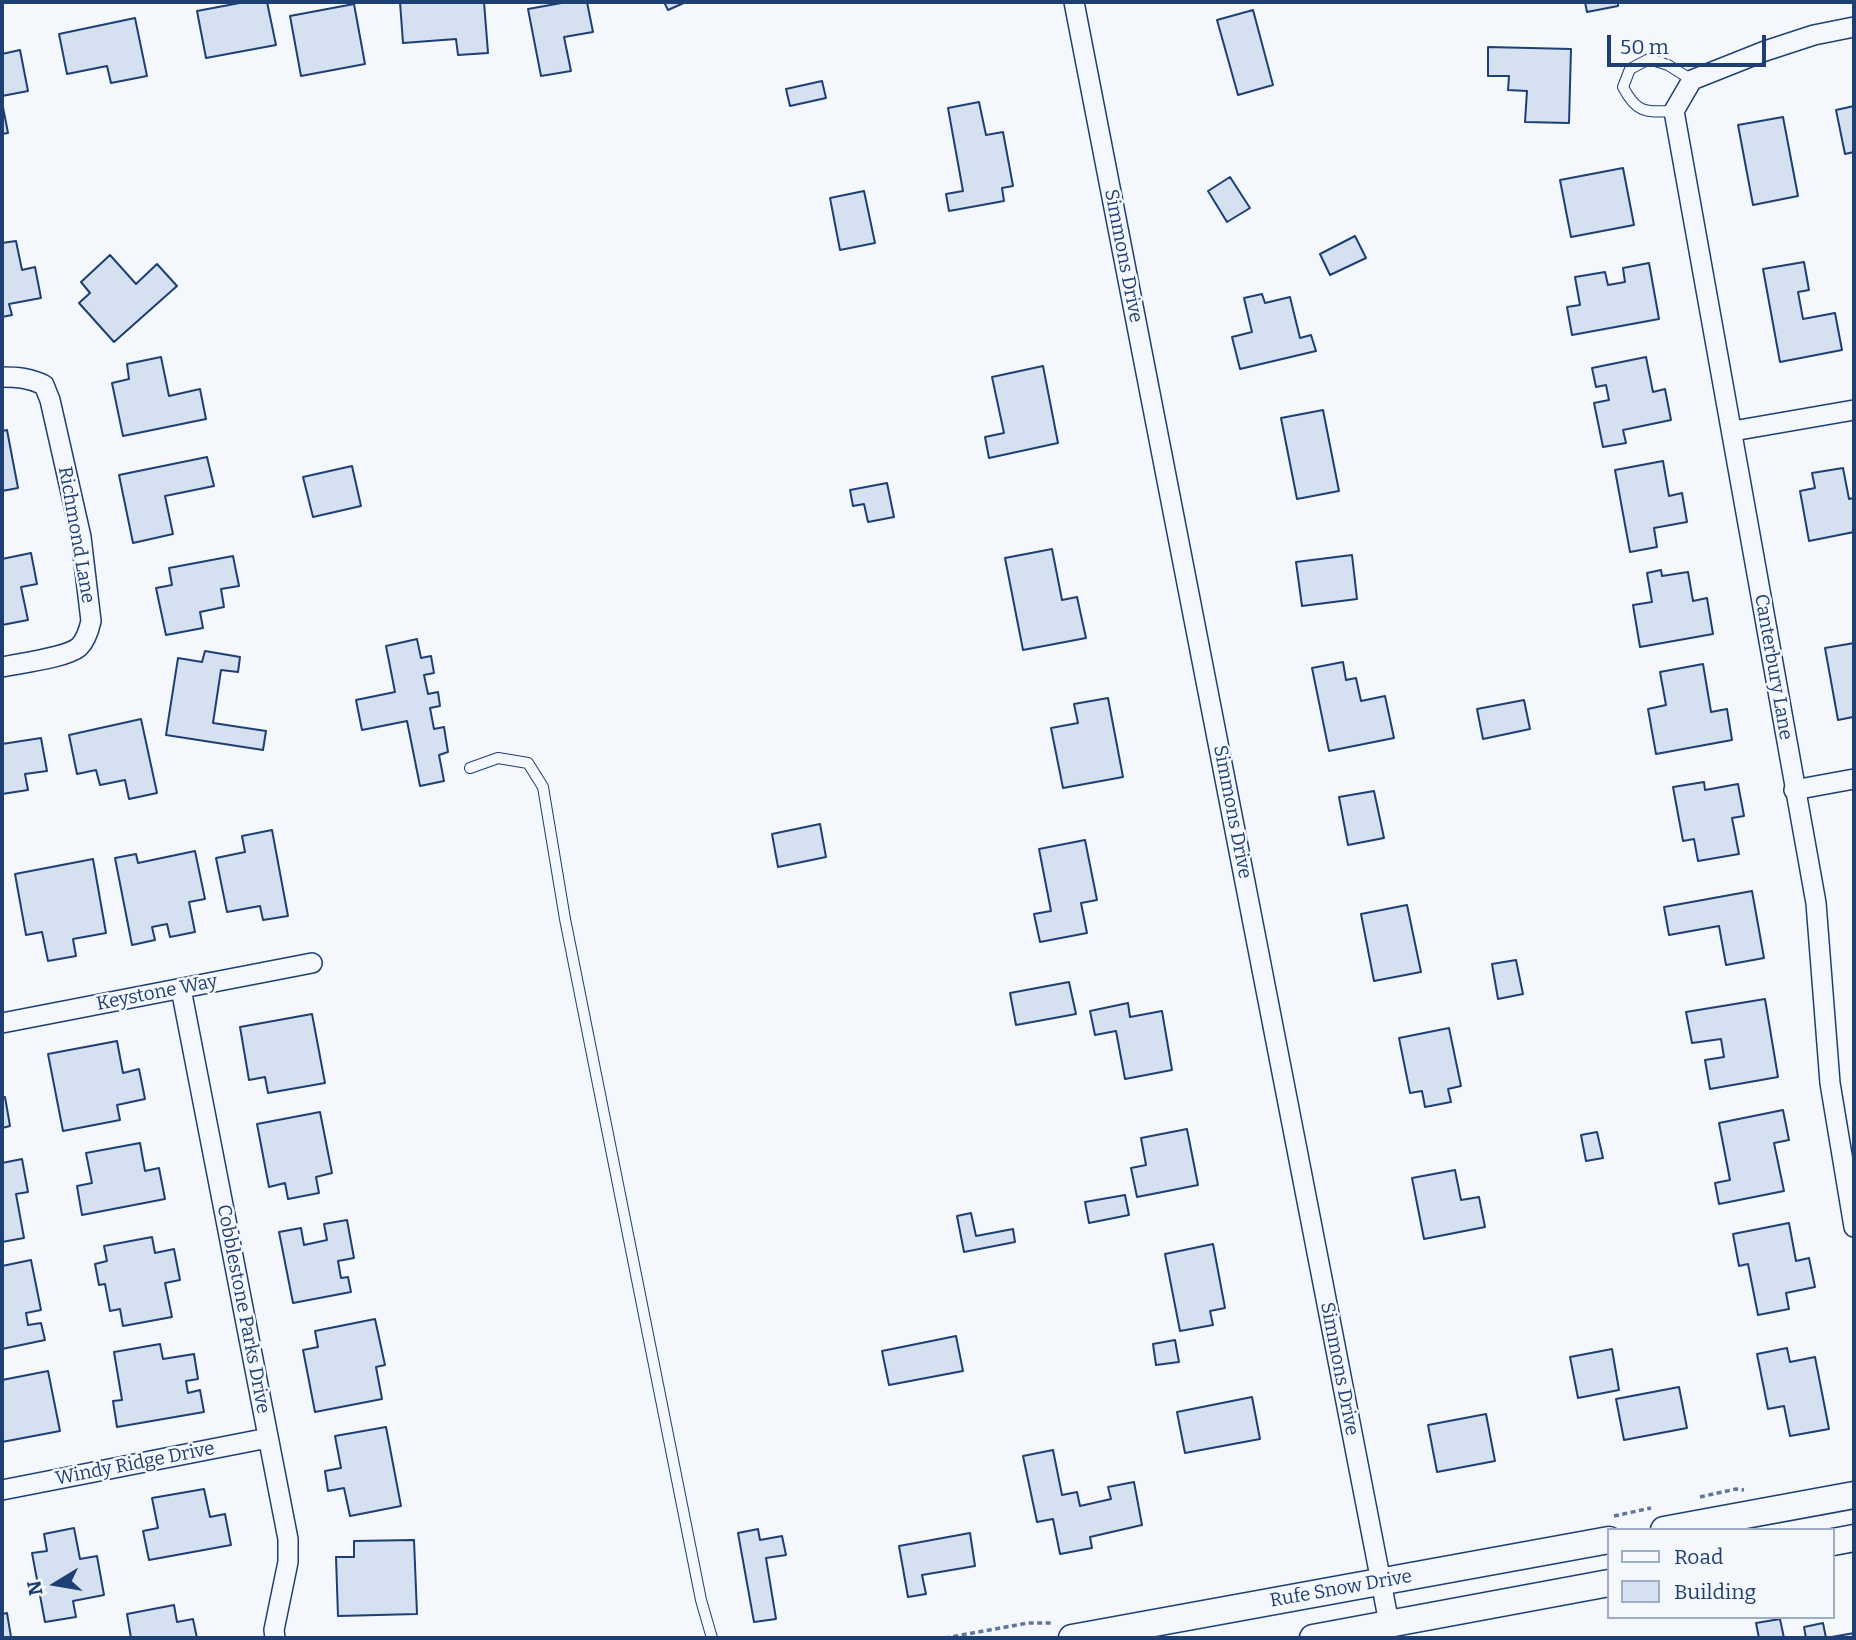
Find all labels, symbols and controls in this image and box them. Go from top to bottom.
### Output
scale bar [1611,21,1770,65]
text: 50 m [1620,34,1669,60]
street label: Simmons Drive [1099,187,1147,325]
street label: Richmond Lane [53,465,99,605]
street label: Canterbury Lane [1749,592,1797,742]
street label: Simmons Drive [1208,743,1256,881]
street label: Keystone Way [95,970,219,1016]
street label: Cobblestone Parks Drive [212,1202,274,1416]
street label: Simmons Drive [1315,1300,1363,1438]
street label: Windy Ridge Drive [53,1437,217,1491]
legend [1608,1528,1835,1619]
text: Road [1674,1544,1723,1570]
north arrow [21,1549,91,1619]
street label: Rufe Snow Drive [1268,1565,1414,1613]
text: N [22,1579,48,1598]
text: Building [1674,1579,1756,1605]

